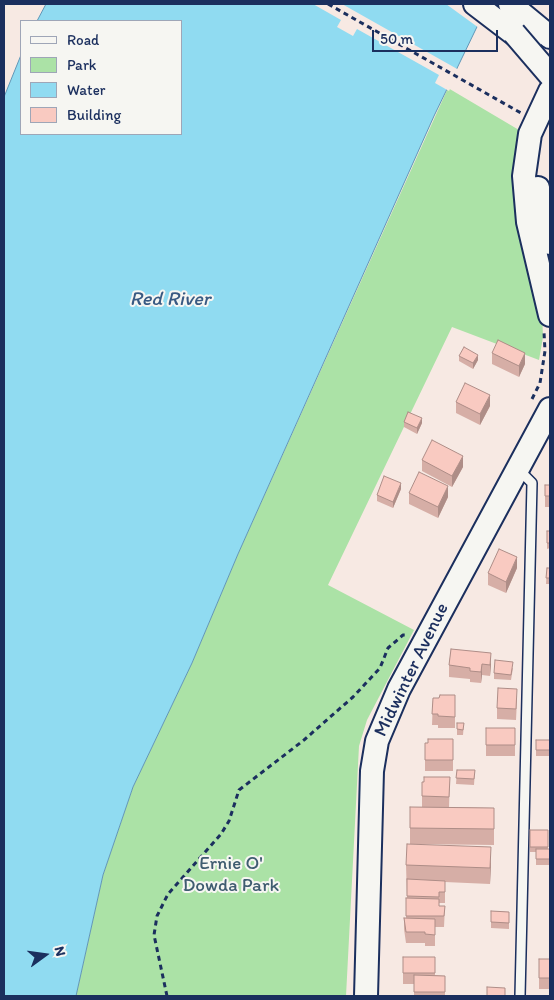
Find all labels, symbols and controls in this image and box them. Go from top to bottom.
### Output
legend [20,20,182,135]
scale bar [374,20,500,52]
text: 50 m [380,30,413,48]
text: Road [67,31,99,49]
text: Park [67,56,97,74]
text: Water [67,81,105,99]
text: Building [67,106,121,124]
water label: Red River [130,288,210,312]
street label: Midwinter Avenue [370,599,454,741]
park label: Ernie O' Dowda Park [183,853,279,897]
north arrow [20,930,70,980]
text: N [51,945,69,958]

